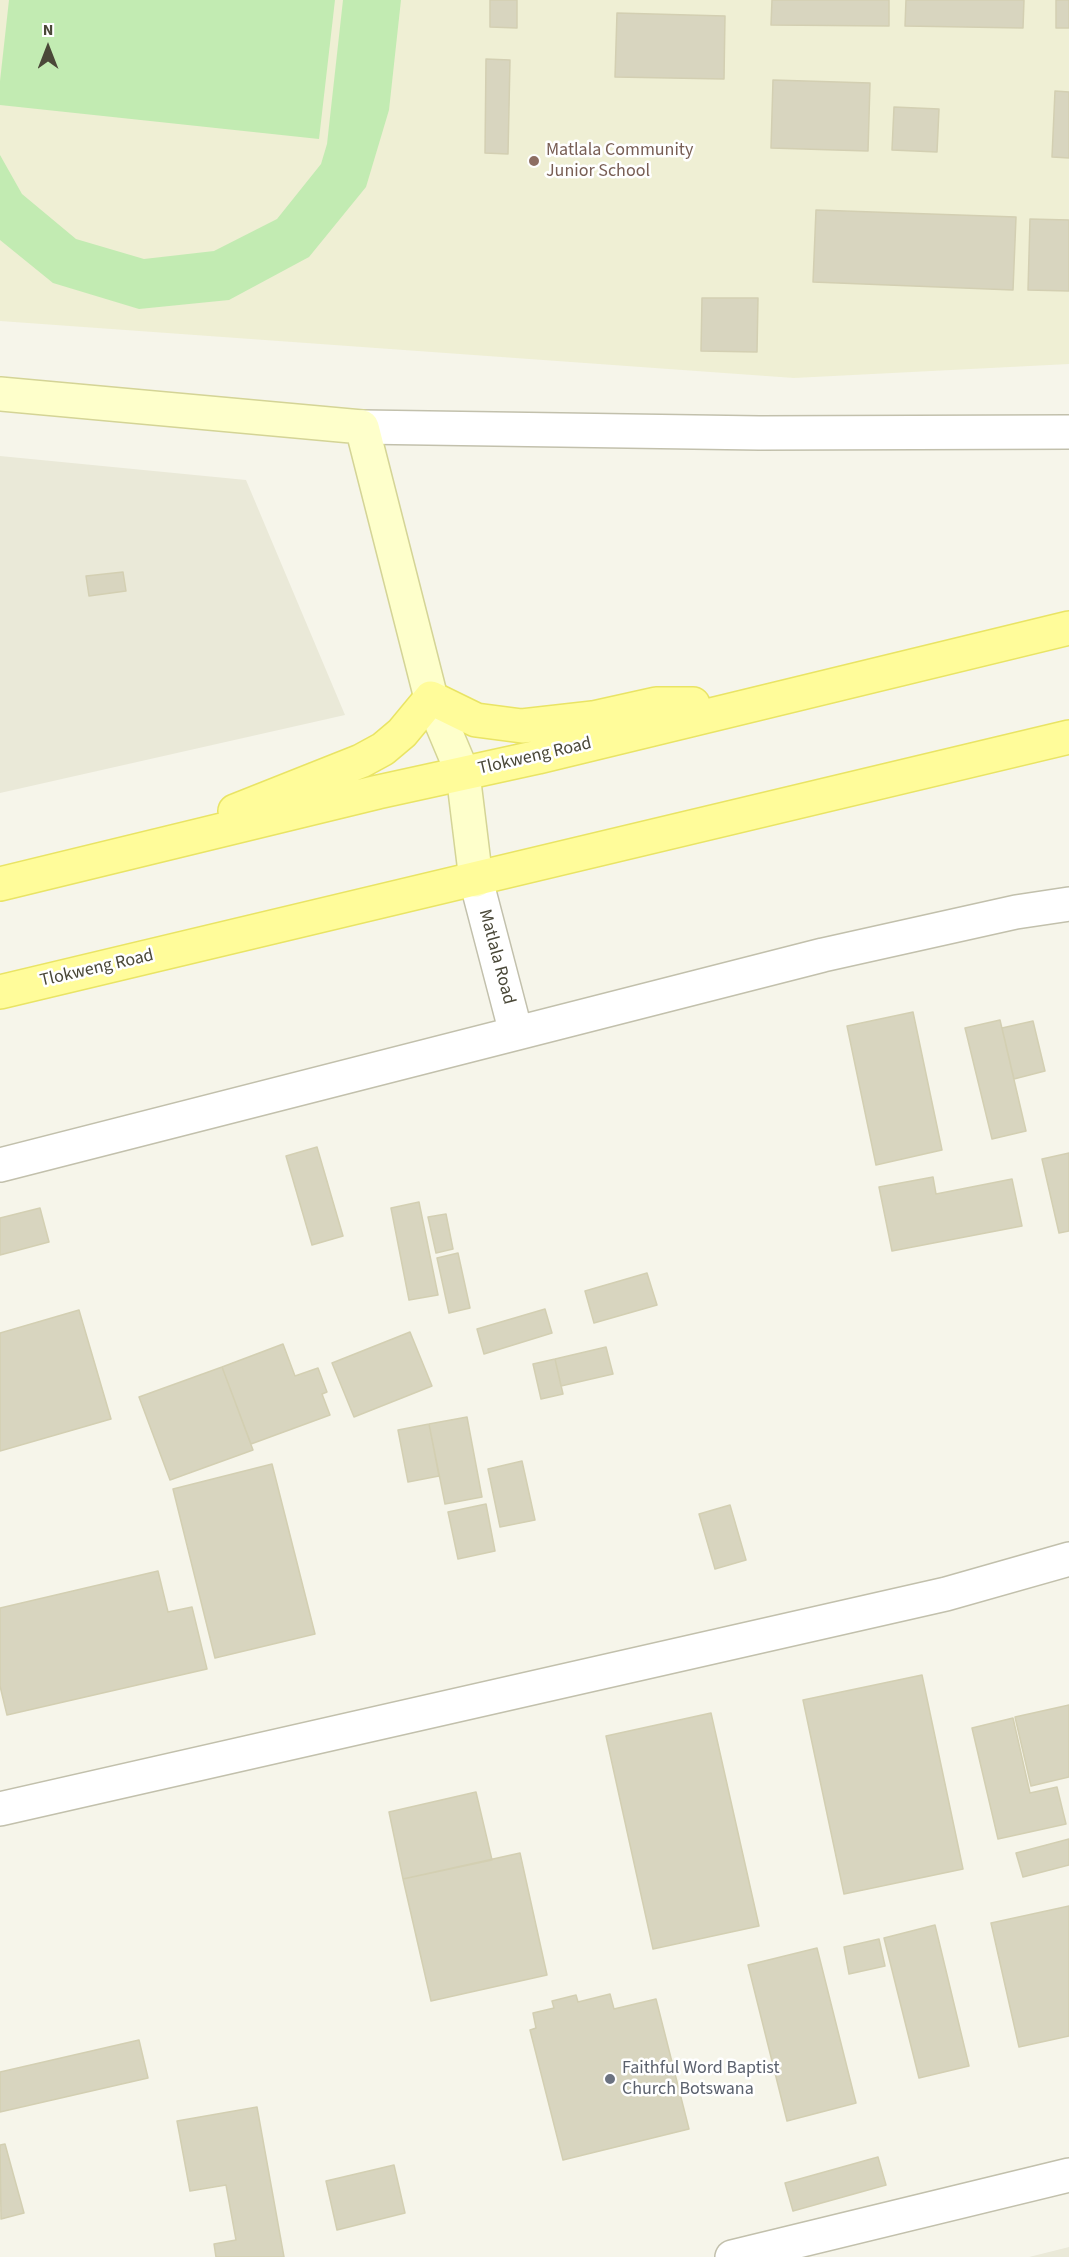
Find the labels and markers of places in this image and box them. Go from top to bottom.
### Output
place label: Matlala Community Junior School [546,140,693,182]
marker: Matlala Community Junior School [527,154,541,168]
place label: Faithful Word Baptist Church Botswana [622,2058,780,2100]
marker: Faithful Word Baptist Church Botswana [603,2072,617,2086]

